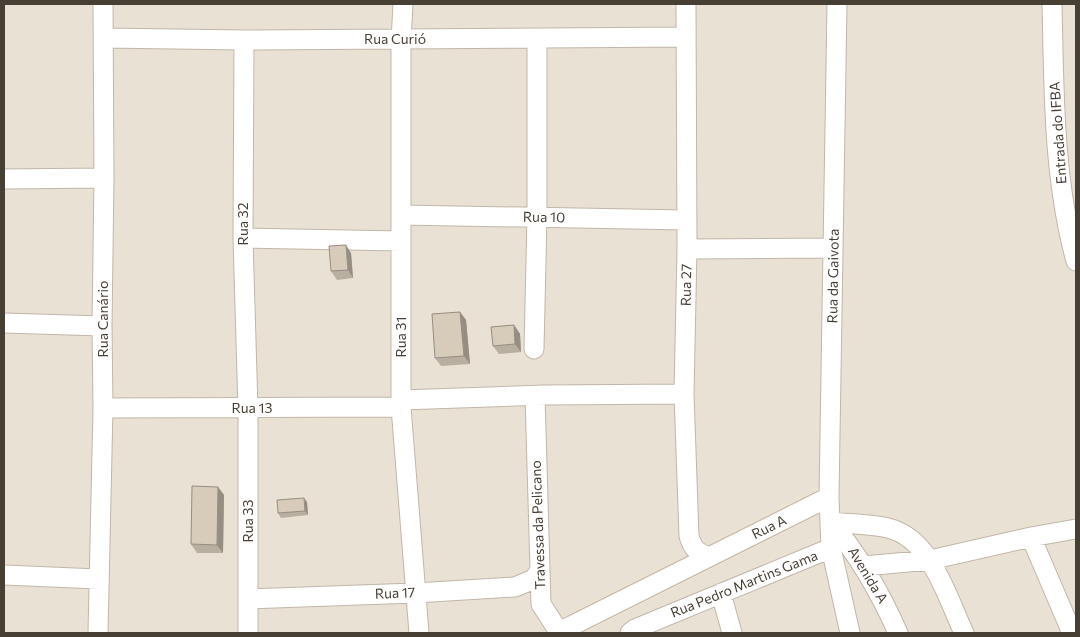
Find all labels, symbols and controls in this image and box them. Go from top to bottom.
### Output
street label: Rua Curió [364,30,426,47]
street label: Entrada do IFBA [1045,81,1070,185]
street label: Rua 32 [234,202,251,245]
street label: Rua 10 [523,208,565,225]
street label: Rua da Gaivota [823,229,842,323]
street label: Rua 27 [677,264,694,306]
street label: Rua Canário [94,281,111,357]
street label: Rua 31 [392,316,409,358]
street label: Rua 13 [231,399,273,416]
street label: Travessa da Pelicano [527,460,548,590]
street label: Rua 33 [239,499,256,543]
street label: Rua A [749,511,789,542]
street label: Avenida A [845,543,892,606]
street label: Rua Pedro Martins Gama [668,546,820,621]
street label: Rua 17 [374,583,416,602]

